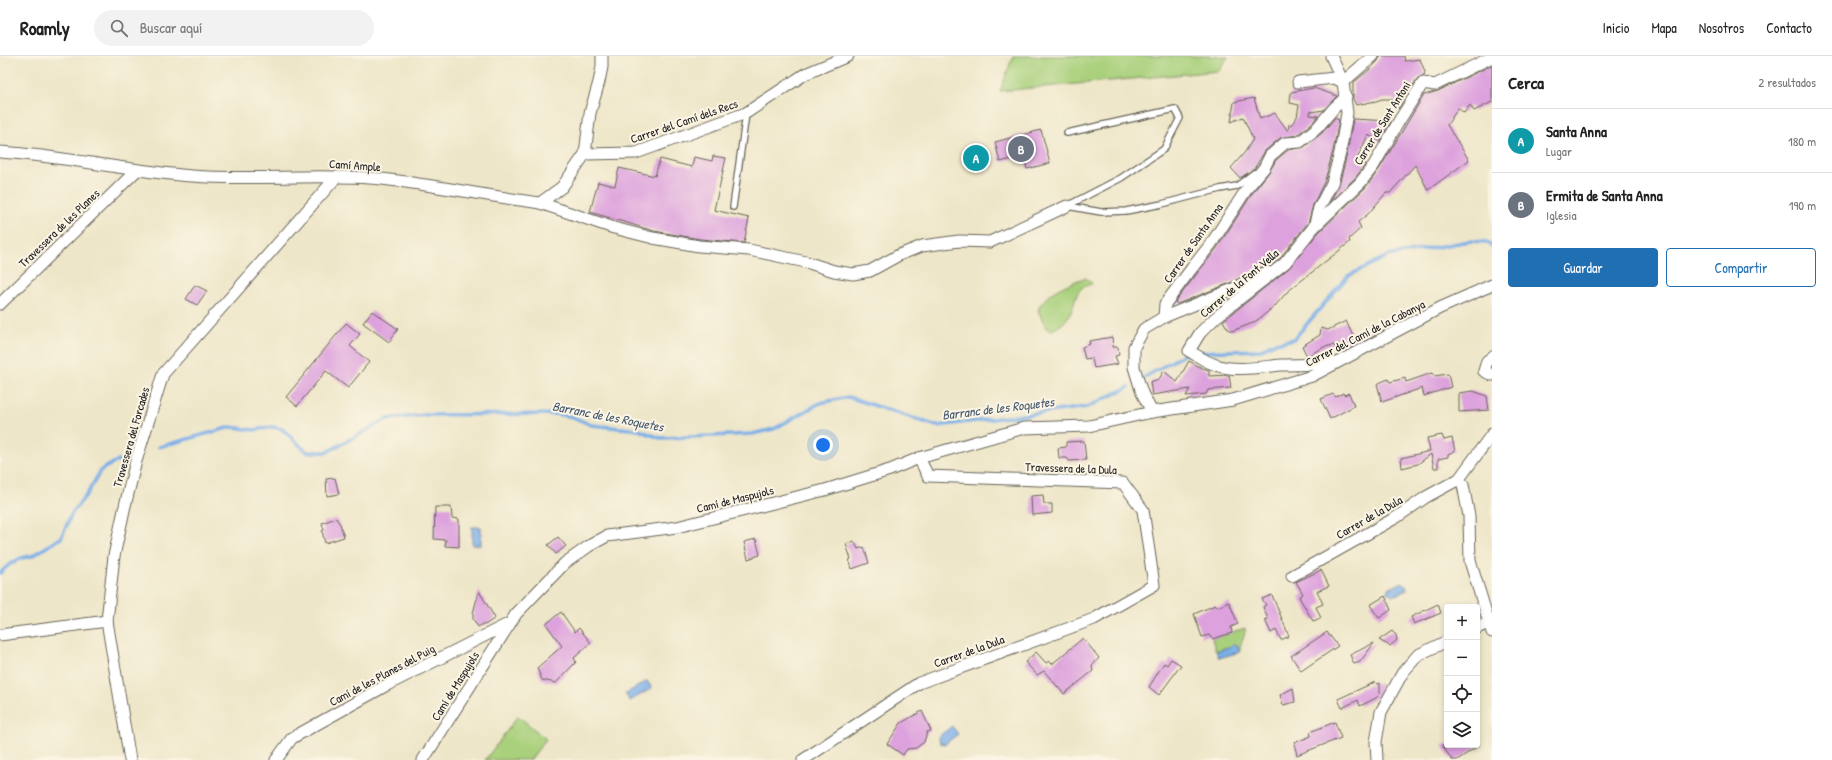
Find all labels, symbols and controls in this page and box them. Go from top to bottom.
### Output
search box [94,10,374,46]
text: Roamly [20,15,70,41]
icon: search [108,17,130,39]
text: Buscar aquí [140,17,202,38]
text: Inicio [1603,18,1629,37]
text: Mapa [1651,18,1677,37]
text: Nosotros [1699,18,1744,37]
text: Contacto [1766,18,1812,37]
text: Cerca [1508,71,1544,94]
text: 2 resultados [1758,73,1816,91]
street label: Carrer de Sant Antoni [1349,78,1415,168]
street label: Carrer del Camí dels Recs [628,95,740,147]
text: Santa Anna [1546,121,1607,142]
text: A [1518,132,1524,150]
text: 180 m [1788,132,1816,150]
pin: B [1008,134,1034,164]
text: Lugar [1546,142,1572,160]
pin: A [963,143,989,173]
street label: Camí Ample [328,155,382,175]
street label: Travessera de les Planes [15,185,104,271]
text: Ermita de Santa Anna [1546,185,1663,206]
text: B [1518,196,1524,214]
text: 190 m [1789,196,1816,214]
street label: Carrer de Santa Anna [1159,200,1227,286]
text: Iglesia [1546,206,1577,224]
street label: Carrer de la Font Vella [1196,245,1282,321]
button: Guardar [1508,248,1658,287]
button: Compartir [1666,248,1816,287]
street label: Carrer del Camí de la Cabanya [1302,295,1428,371]
street label: Travessera del Forcades [109,385,154,489]
water label: Barranc de les Roquetes [941,392,1056,425]
water label: Barranc de les Roquetes [551,396,666,437]
your location [813,435,833,455]
street label: Travessera de la Dula [1025,458,1118,478]
street label: Camí de Maspujols [695,481,776,517]
street label: Carrer de la Dula [1333,491,1406,543]
map controls [1444,604,1480,748]
button: + [1444,604,1480,640]
street label: Carrer de la Dula [931,630,1007,672]
street label: Camí de les Planes del Puig [326,640,438,710]
button: − [1444,640,1480,676]
street label: Camí de Maspujols [427,648,483,724]
button: locate [1444,676,1480,712]
button: layers [1444,712,1480,748]

